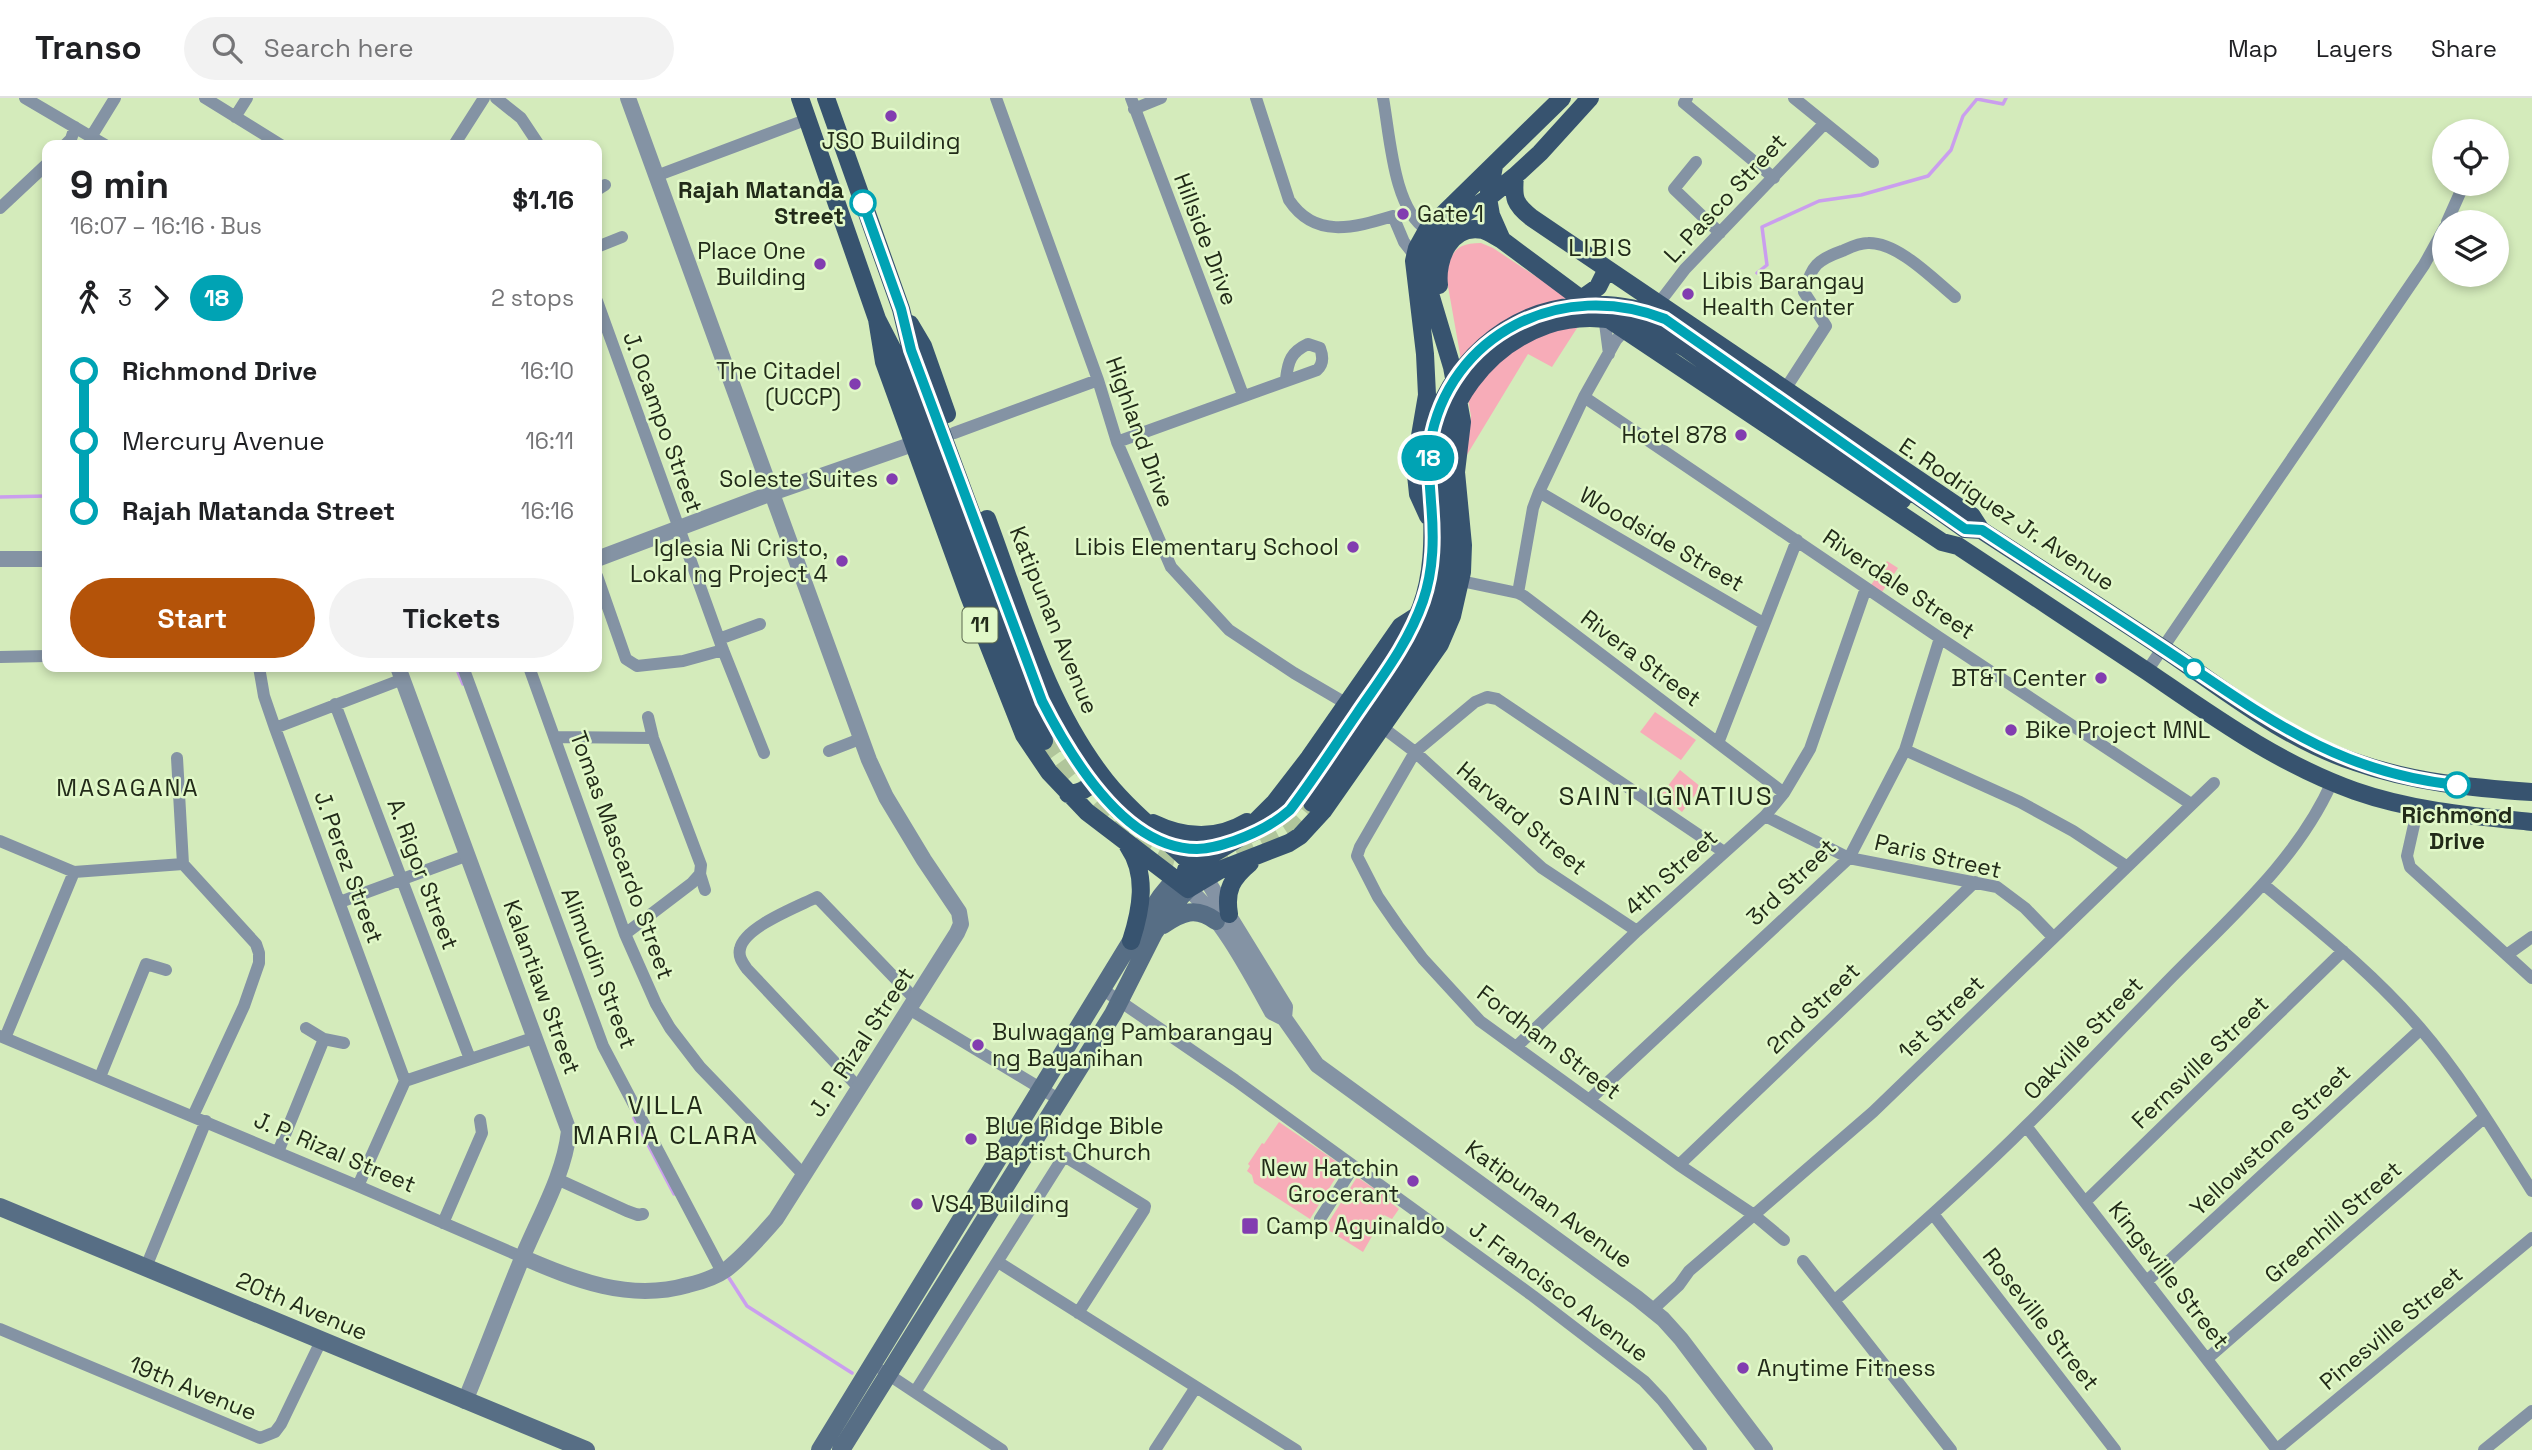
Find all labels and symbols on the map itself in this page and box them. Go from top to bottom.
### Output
marker: JSO Building [883,108,899,124]
place label: JSO Building [822,126,960,156]
street label: L. Pasco Street [1657,127,1793,269]
street label: Hillside Drive [1167,169,1245,309]
place label: Rajah Matanda Street [678,175,844,231]
marker: Rajah Matanda Street [850,190,876,216]
place label: Gate 1 [1417,199,1484,229]
marker: Gate 1 [1395,206,1411,222]
district label: LIBIS [1568,232,1634,263]
place label: Place One Building [697,236,806,292]
marker: Place One Building [812,256,828,272]
place label: Libis Barangay Health Center [1702,266,1864,322]
marker: Libis Barangay Health Center [1680,286,1696,302]
street label: J. Ocampo Street [616,327,710,517]
street label: Highland Drive [1099,352,1181,512]
place label: The Citadel (UCCP) [716,356,841,412]
marker: The Citadel (UCCP) [847,376,863,392]
place label: Hotel 878 [1622,420,1727,450]
marker: Hotel 878 [1733,427,1749,443]
street label: E. Rodriguez Jr. Avenue [1893,431,2121,597]
line badge: 18 [1396,435,1460,481]
place label: Soleste Suites [719,464,878,494]
marker: Soleste Suites [884,471,900,487]
street label: Woodside Street [1574,480,1750,598]
street label: Katipunan Avenue [1003,522,1105,718]
street label: Riverdale Street [1817,522,1981,646]
place label: Libis Elementary School [1075,532,1339,562]
place label: Iglesia Ni Cristo, Lokal ng Project 4 [630,533,828,589]
marker: Libis Elementary School [1345,539,1361,555]
marker: Iglesia Ni Cristo, Lokal ng Project 4 [834,553,850,569]
street label: Rivera Street [1575,603,1707,713]
road number: 11 [962,608,998,642]
unlabelled marker [2184,659,2204,679]
place label: BT&T Center [1951,663,2087,693]
marker: BT&T Center [2093,670,2109,686]
place label: Bike Project MNL [2025,715,2210,745]
marker: Bike Project MNL [2003,722,2019,738]
street label: Tomas Mascardo Street [563,727,681,983]
street label: Harvard Street [1450,755,1594,881]
district label: MASAGANA [56,772,200,803]
marker: Richmond Drive [2444,772,2470,798]
district label: SAINT IGNATIUS [1558,779,1774,813]
street label: J. Perez Street [308,787,390,947]
street label: A. Rigor Street [380,794,466,954]
place label: Richmond Drive [2402,800,2512,856]
street label: 4th Street [1618,822,1724,922]
street label: Paris Street [1872,827,2004,885]
street label: 3rd Street [1740,832,1842,932]
street label: Alimudin Street [555,883,643,1053]
street label: Kalantiaw Street [496,896,588,1078]
street label: 2nd Street [1760,956,1866,1060]
street label: J. P. Rizal Street [801,961,921,1123]
street label: 1st Street [1892,969,1990,1065]
street label: Oakville Street [2017,970,2149,1106]
street label: Fordham Street [1471,978,1627,1106]
street label: Fernsville Street [2125,989,2275,1135]
place label: Bulwagang Pambarangay ng Bayanihan [992,1017,1273,1073]
marker: Bulwagang Pambarangay ng Bayanihan [970,1037,986,1053]
street label: Yellowstone Street [2183,1058,2357,1222]
district label: VILLA MARIA CLARA [573,1088,759,1152]
street label: J. P. Rizal Street [250,1104,420,1200]
place label: Blue Ridge Bible Baptist Church [985,1111,1164,1167]
marker: Blue Ridge Bible Baptist Church [963,1131,979,1147]
street label: Katipunan Avenue [1459,1133,1639,1275]
place label: New Hatchin Grocerant [1261,1153,1399,1209]
street label: Greenhill Street [2258,1154,2408,1290]
marker: New Hatchin Grocerant [1405,1173,1421,1189]
place label: VS4 Building [931,1189,1069,1219]
street label: Kingsville Street [2102,1195,2236,1355]
marker: VS4 Building [909,1196,925,1212]
place label: Camp Aguinaldo [1266,1211,1445,1241]
street label: J. Francisco Avenue [1463,1214,1655,1368]
marker: Camp Aguinaldo [1240,1216,1260,1236]
street label: Roseville Street [1976,1242,2106,1396]
street label: Pinesville Street [2313,1259,2469,1397]
street label: 20th Avenue [232,1265,372,1347]
street label: 19th Avenue [125,1349,261,1427]
place label: Anytime Fitness [1757,1353,1936,1383]
marker: Anytime Fitness [1735,1360,1751,1376]

